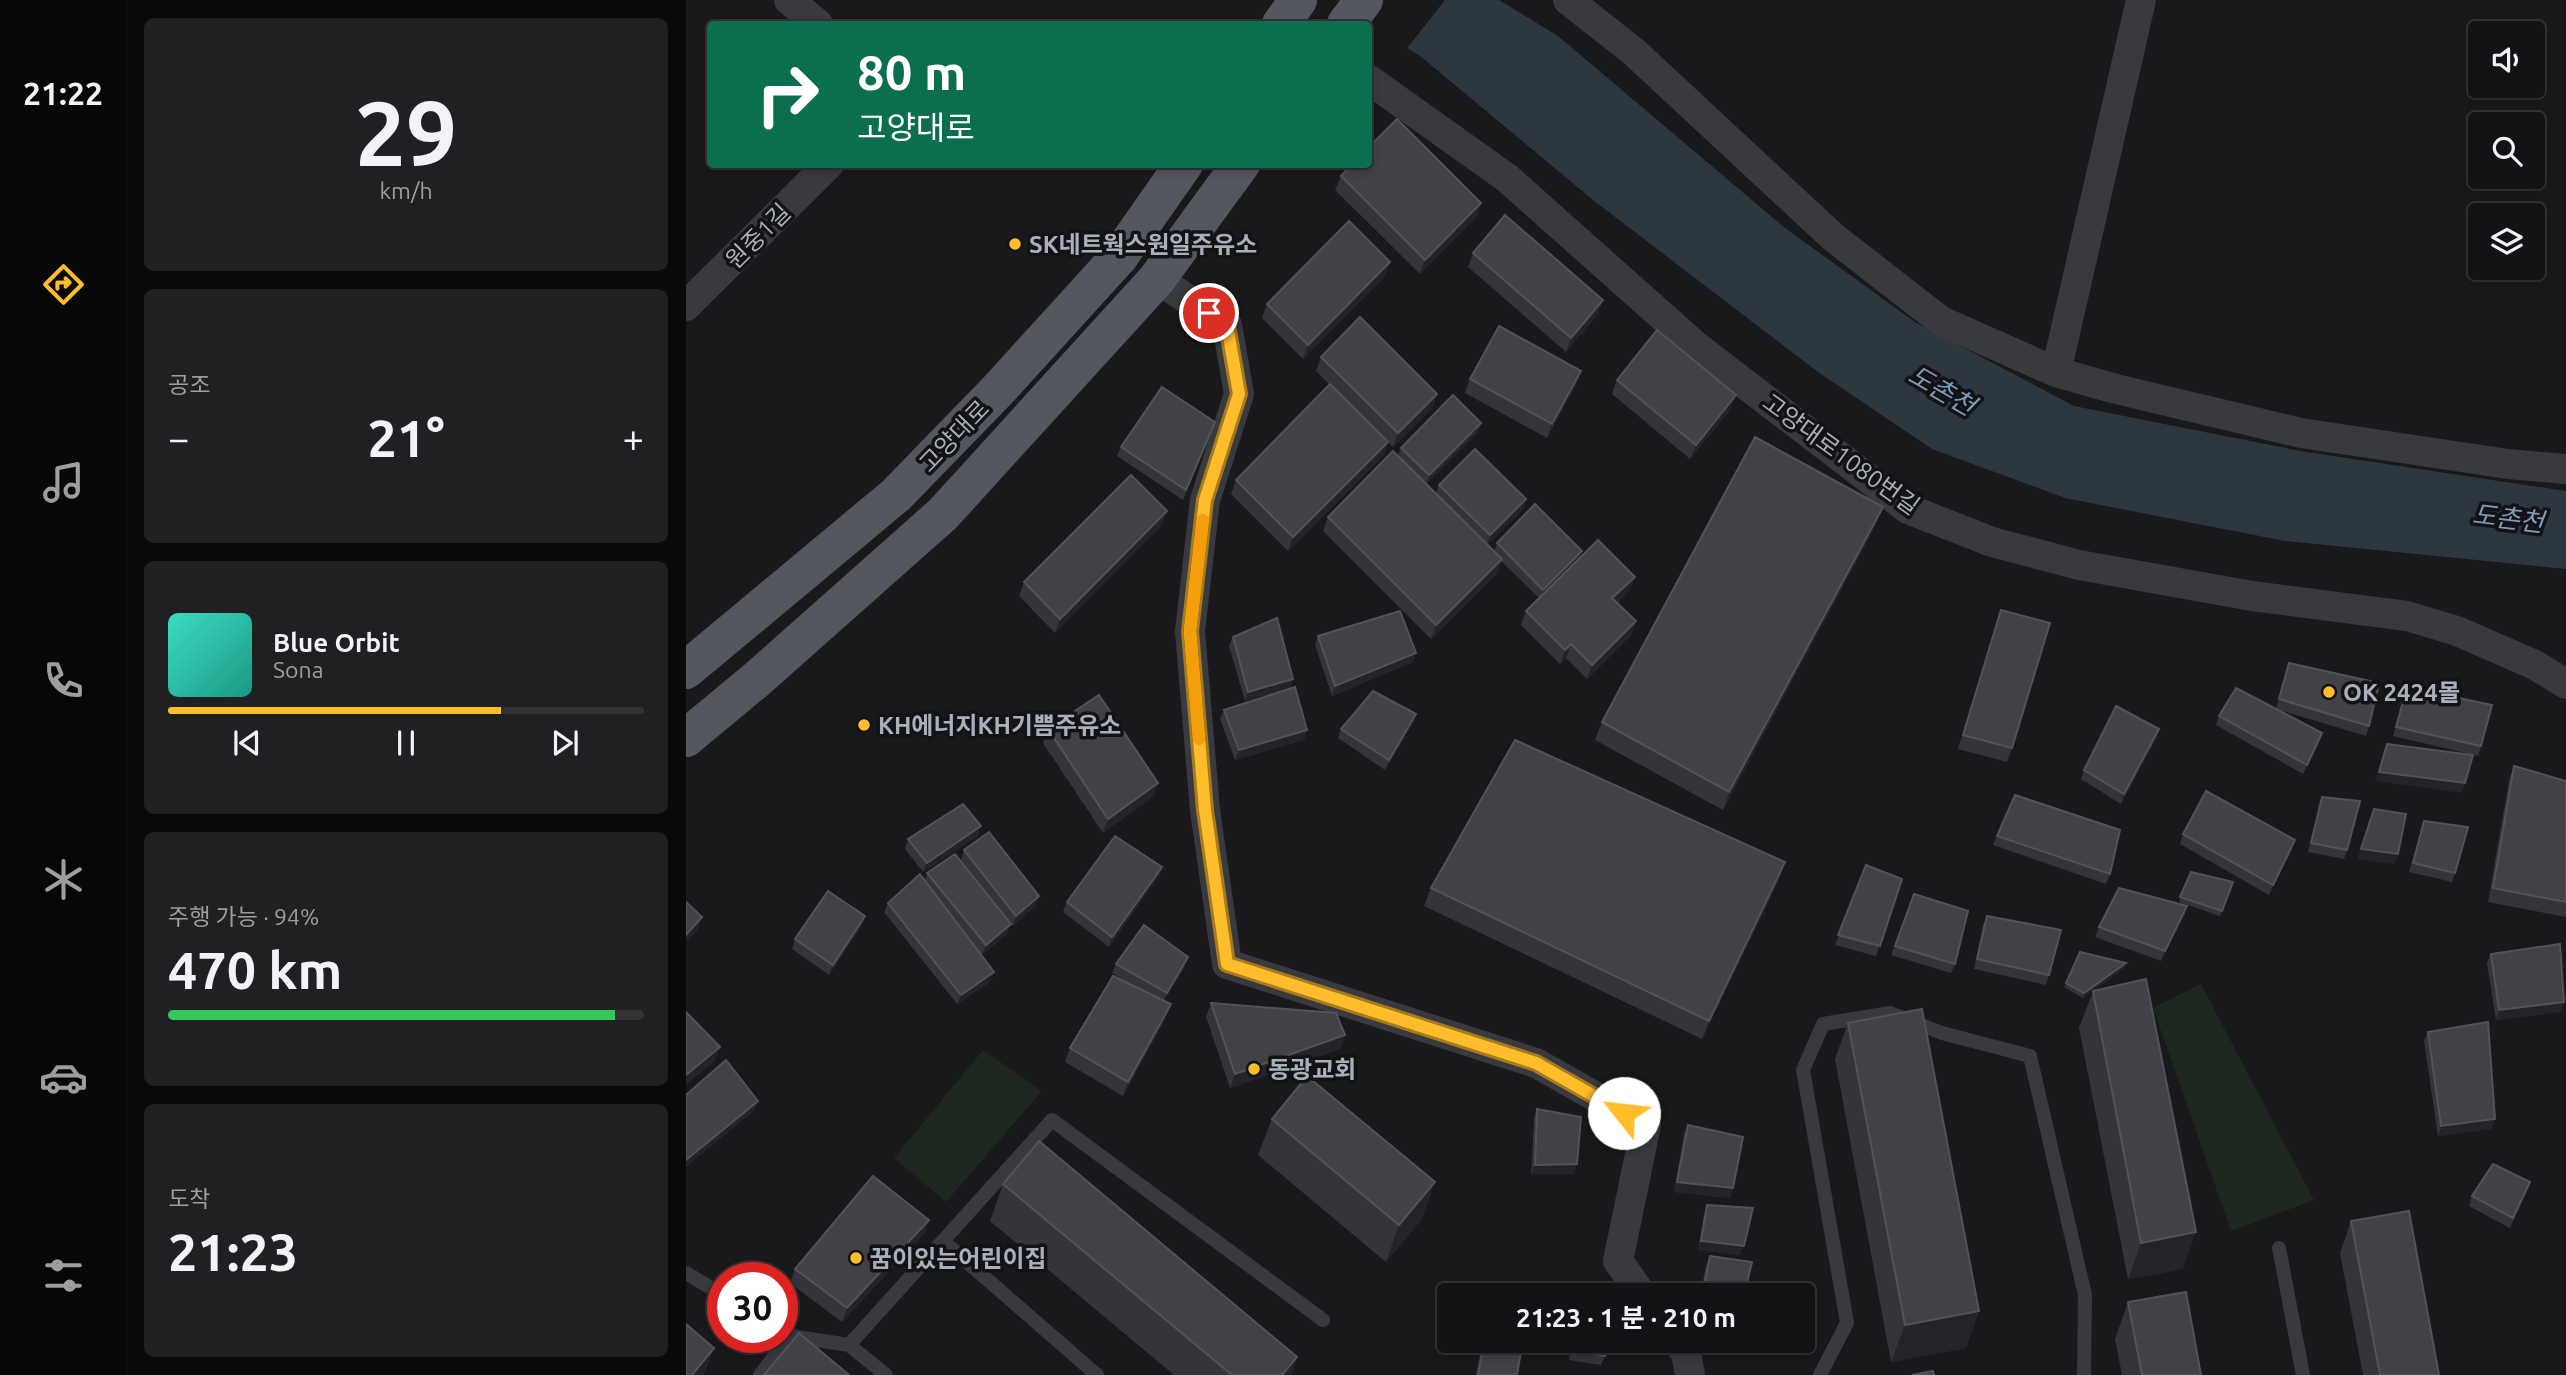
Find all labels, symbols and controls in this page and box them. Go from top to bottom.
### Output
map controls [2468,21,2545,280]
button: sound [2468,21,2545,98]
text: 80 m [857,44,966,99]
icon: right [742,49,833,140]
text: 21:22 [23,75,103,111]
text: 29 [355,81,457,183]
text: 고양대로 [857,109,975,145]
button: search [2468,112,2545,189]
text: km/h [379,178,433,203]
street label: 원중1길 [720,198,796,274]
button: layers [2468,203,2545,280]
place label: SK네트웍스원일주유소 [1029,231,1257,258]
marker: SK네트웍스원일주유소 [1007,236,1023,252]
icon: directions [39,260,88,309]
pin [1179,283,1239,343]
icon: arrive [1190,294,1228,332]
water label: 도촌천 [1904,360,1983,422]
text: 공조 [168,372,210,397]
street label: 고양대로1080번길 [1758,388,1924,520]
street label: 고양대로 [914,395,994,477]
text: 21° [367,409,445,467]
text: − [168,417,189,459]
text: + [623,417,644,459]
icon: music [39,458,88,507]
water label: 도촌천 [2471,499,2548,537]
text: Blue Orbit [273,628,400,657]
icon: phone [39,656,88,705]
text: Sona [273,657,323,682]
place label: OK 2424몰 [2343,679,2460,706]
marker: OK 2424몰 [2321,684,2337,700]
place label: KH에너지KH기쁨주유소 [878,712,1121,739]
marker: KH에너지KH기쁨주유소 [856,717,872,733]
icon: previous [228,724,266,762]
icon: pause [387,724,425,762]
icon: next [546,724,584,762]
icon: climate [39,855,88,904]
text: 주행 가능 · 94% [168,904,319,929]
text: 470 km [168,941,342,999]
icon: car [39,1053,88,1102]
place label: 동광교회 [1268,1056,1356,1083]
marker: 동광교회 [1246,1061,1262,1077]
position arrow [1587,1076,1661,1150]
text: 도착 [168,1186,210,1211]
text: 21:23 [168,1223,298,1281]
place label: 꿈이있는어린이집 [870,1245,1047,1272]
marker: 꿈이있는어린이집 [848,1250,864,1266]
icon: filters [39,1251,88,1300]
speed limit sign: 30 [707,1262,798,1353]
text: 21:23 · 1 분 · 210 m [1516,1303,1736,1332]

